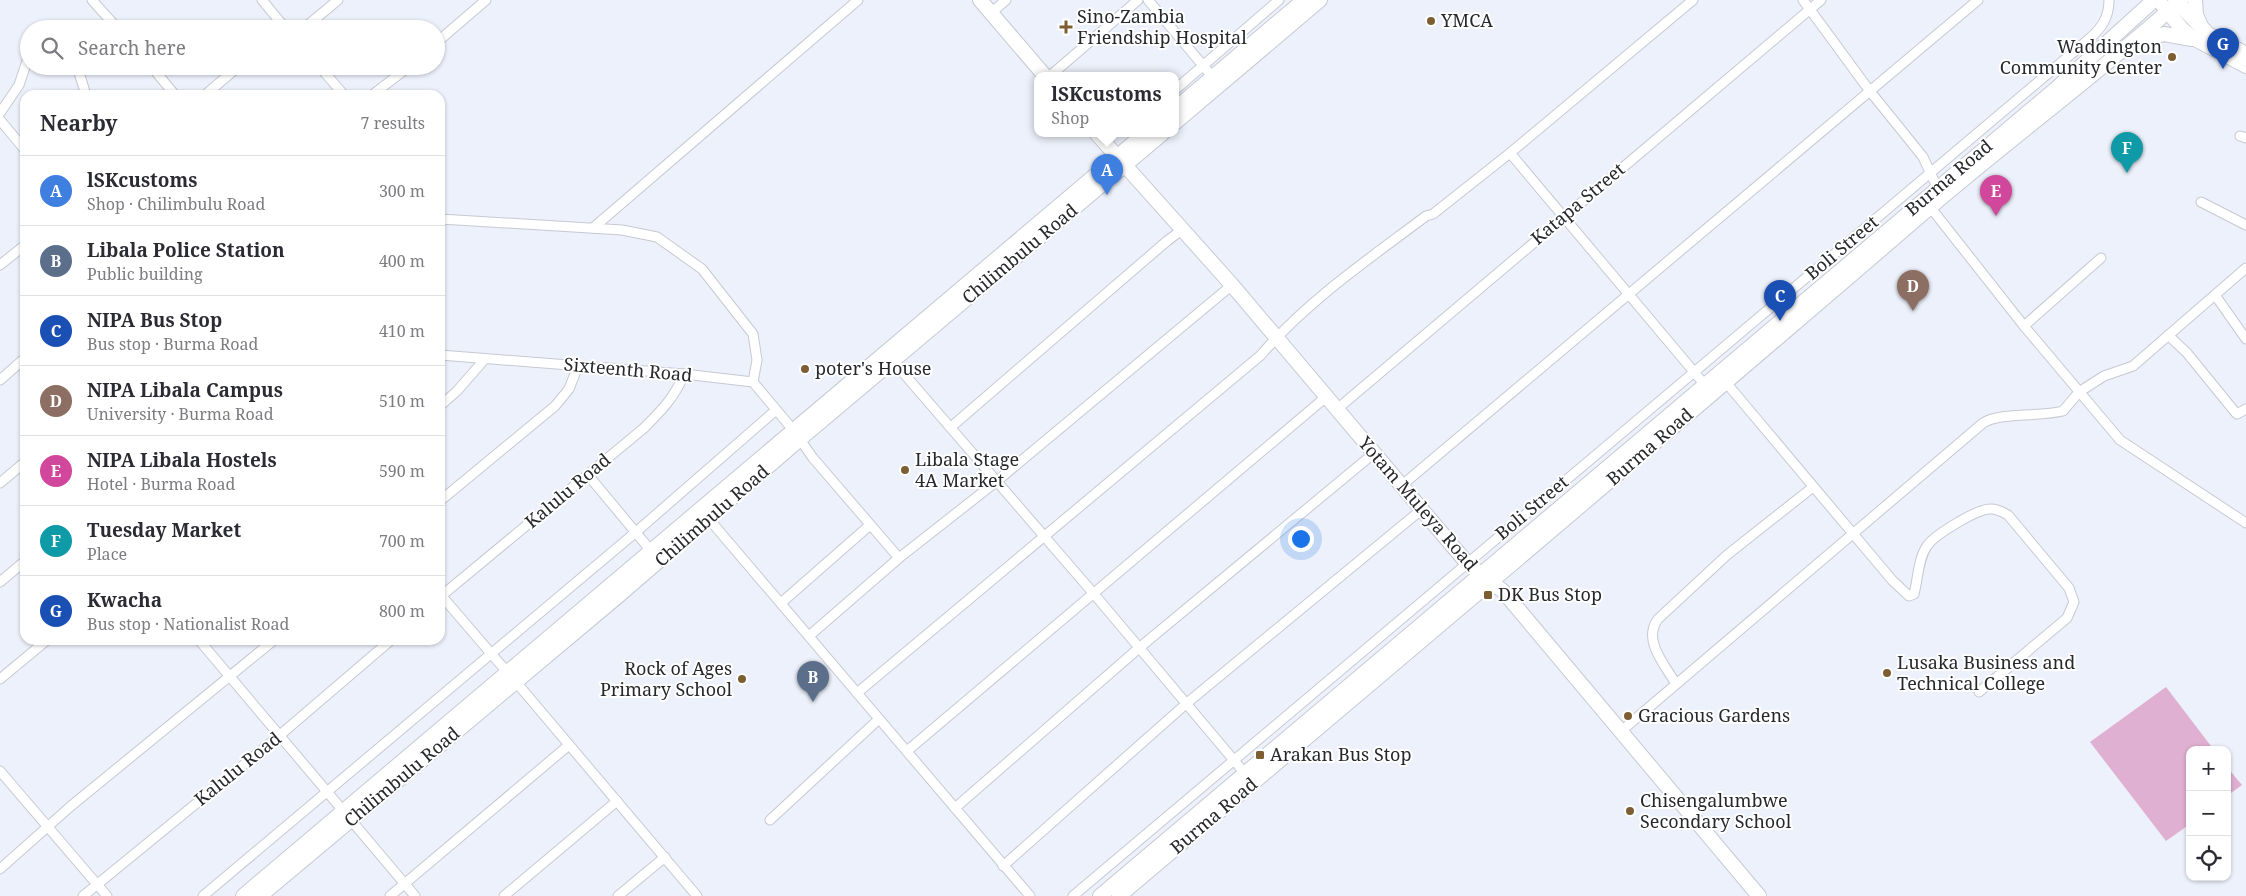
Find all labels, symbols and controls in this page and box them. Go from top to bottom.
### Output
place label: Sino-Zambia Friendship Hospital [1077,4,1247,49]
place label: YMCA [1440,8,1493,32]
marker: YMCA [1425,15,1437,27]
search box [20,20,445,75]
marker: Sino-Zambia Friendship Hospital [1059,20,1073,34]
pin: G [2207,28,2239,69]
icon: search [38,34,66,62]
place label: Waddington Community Center [2000,34,2163,79]
text: Search here [78,35,186,61]
marker: Waddington Community Center [2166,51,2178,63]
popup [1034,72,1179,137]
text: lSKcustoms [1051,81,1162,107]
text: Shop [1051,107,1089,129]
text: Nearby [40,109,118,137]
text: 7 results [361,112,425,134]
pin: F [2111,132,2143,173]
street label: Burma Road [1900,134,1997,221]
pin: A [1091,154,1123,195]
street label: Katapa Street [1525,157,1629,249]
text: lSKcustoms [87,167,197,193]
pin: E [1980,175,2012,216]
text: A [50,180,62,202]
text: 300 m [379,180,425,202]
text: Shop · Chilimbulu Road [87,193,265,215]
street label: Chilimbulu Road [956,198,1082,309]
street label: Boli Street [1800,210,1883,285]
text: Libala Police Station [87,237,285,263]
text: B [51,250,61,272]
text: 400 m [379,250,425,272]
text: Public building [87,263,203,285]
pin: D [1897,270,1929,311]
pin: C [1764,280,1796,321]
text: NIPA Bus Stop [87,307,222,333]
text: C [51,320,61,342]
text: 410 m [379,320,425,342]
text: Bus stop · Burma Road [87,333,258,355]
street label: Sixteenth Road [563,351,693,387]
place label: poter's House [815,356,931,380]
marker: poter's House [799,363,811,375]
text: NIPA Libala Campus [87,377,283,403]
text: D [50,390,62,412]
text: 510 m [379,390,425,412]
street label: Burma Road [1601,402,1698,490]
text: University · Burma Road [87,403,274,425]
street label: Yotam Muleya Road [1353,430,1484,576]
text: NIPA Libala Hostels [87,447,277,473]
street label: Kalulu Road [519,447,615,533]
place label: Libala Stage 4A Market [915,447,1019,492]
street label: Chilimbulu Road [649,459,774,572]
text: E [51,460,61,482]
text: 590 m [379,460,425,482]
marker: Libala Stage 4A Market [899,464,911,476]
street label: Boli Street [1490,470,1573,545]
text: Hotel · Burma Road [87,473,235,495]
text: Tuesday Market [87,517,241,543]
your location [1288,526,1314,552]
text: F [51,530,61,552]
text: 700 m [379,530,425,552]
text: Place [87,543,127,565]
place label: DK Bus Stop [1498,582,1602,606]
text: Kwacha [87,587,162,613]
marker: DK Bus Stop [1482,589,1494,601]
text: G [50,600,62,622]
text: 800 m [379,600,425,622]
text: Bus stop · Nationalist Road [87,613,289,635]
place label: Lusaka Business and Technical College [1897,650,2075,695]
place label: Rock of Ages Primary School [600,656,732,701]
pin: B [797,661,829,702]
marker: Lusaka Business and Technical College [1881,667,1893,679]
marker: Rock of Ages Primary School [736,673,748,685]
place label: Gracious Gardens [1638,703,1790,727]
marker: Gracious Gardens [1622,710,1634,722]
street label: Chilimbulu Road [338,721,464,832]
street label: Kalulu Road [189,726,286,811]
place label: Arakan Bus Stop [1270,742,1411,766]
map controls [2186,746,2231,881]
button: + [2186,746,2231,791]
marker: Arakan Bus Stop [1254,749,1266,761]
street label: Burma Road [1165,772,1262,859]
place label: Chisengalumbwe Secondary School [1640,788,1792,833]
button: − [2186,791,2231,836]
marker: Chisengalumbwe Secondary School [1624,805,1636,817]
button: locate [2186,836,2231,881]

